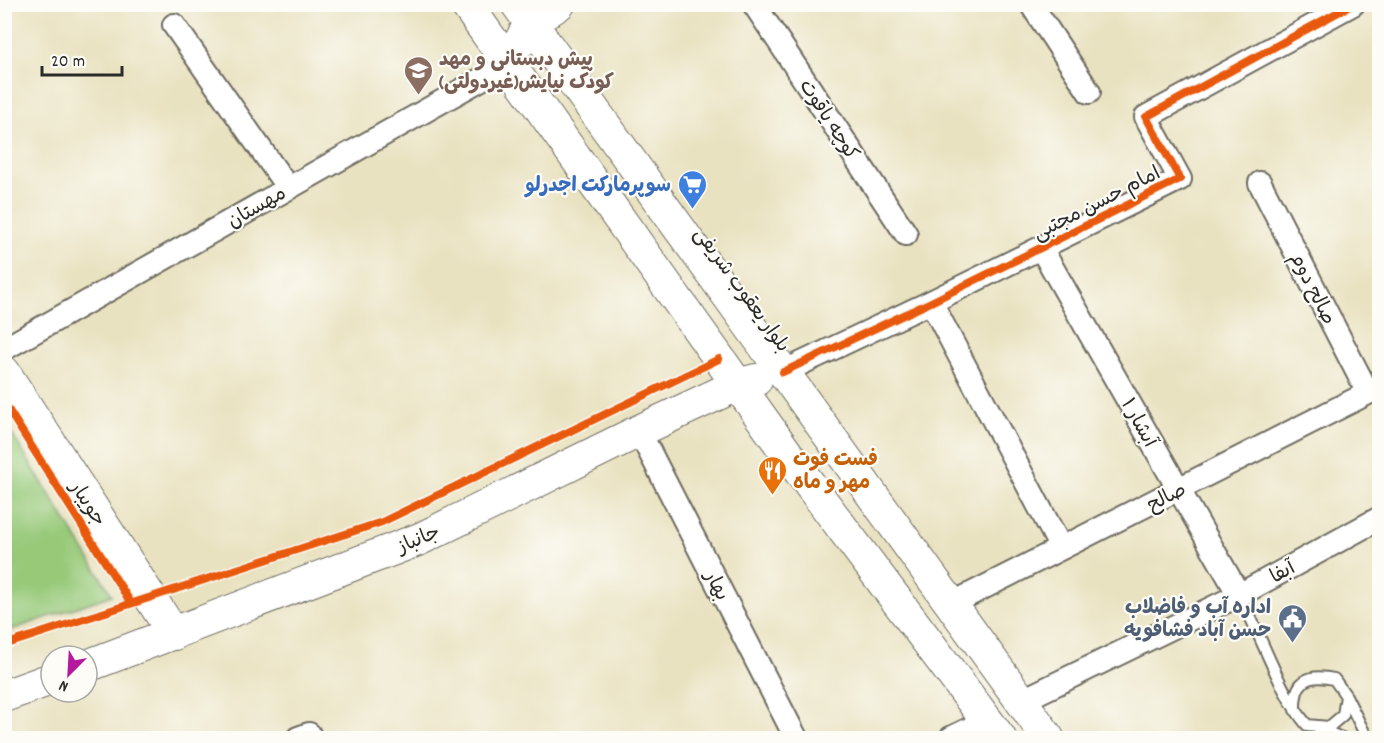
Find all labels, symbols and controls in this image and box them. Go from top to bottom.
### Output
scale bar [42,39,122,77]
place label: پیش دبستانی و مهد کودک نیایش(غیردولتی) [439,47,614,98]
text: 20 m [51,50,85,75]
school or university icon: پیش دبستانی و مهد کودک نیایش(غیردولتی) [402,54,434,96]
street label: کوچه یاقوت [791,75,864,167]
street label: امام حسن مجتبی [1029,160,1166,249]
supermarket icon: سوپرمارکت اجدرلو [676,168,708,210]
place label: سوپرمارکت اجدرلو [524,173,671,201]
street label: مهستان [223,181,292,237]
street label: بلوار یعقوب شریفی [686,222,796,359]
street label: صالح دوم [1281,248,1341,330]
street label: آبشار ۱ [1112,394,1163,454]
place label: فست فوت مهر و ماه [793,447,878,498]
restaurant icon: فست فوت مهر و ماه [756,454,788,496]
street label: جویبار [60,475,112,533]
street label: صالح [1143,477,1192,520]
street label: جانباز [392,519,445,563]
street label: آبفا [1266,555,1302,592]
street label: بهار [695,565,735,606]
place label: اداره آب و فاضلاب حسن آباد فشافویه [1124,595,1271,646]
public building icon: اداره آب و فاضلاب حسن آباد فشافویه [1276,602,1308,644]
north arrow [39,644,99,704]
text: N [56,673,72,698]

